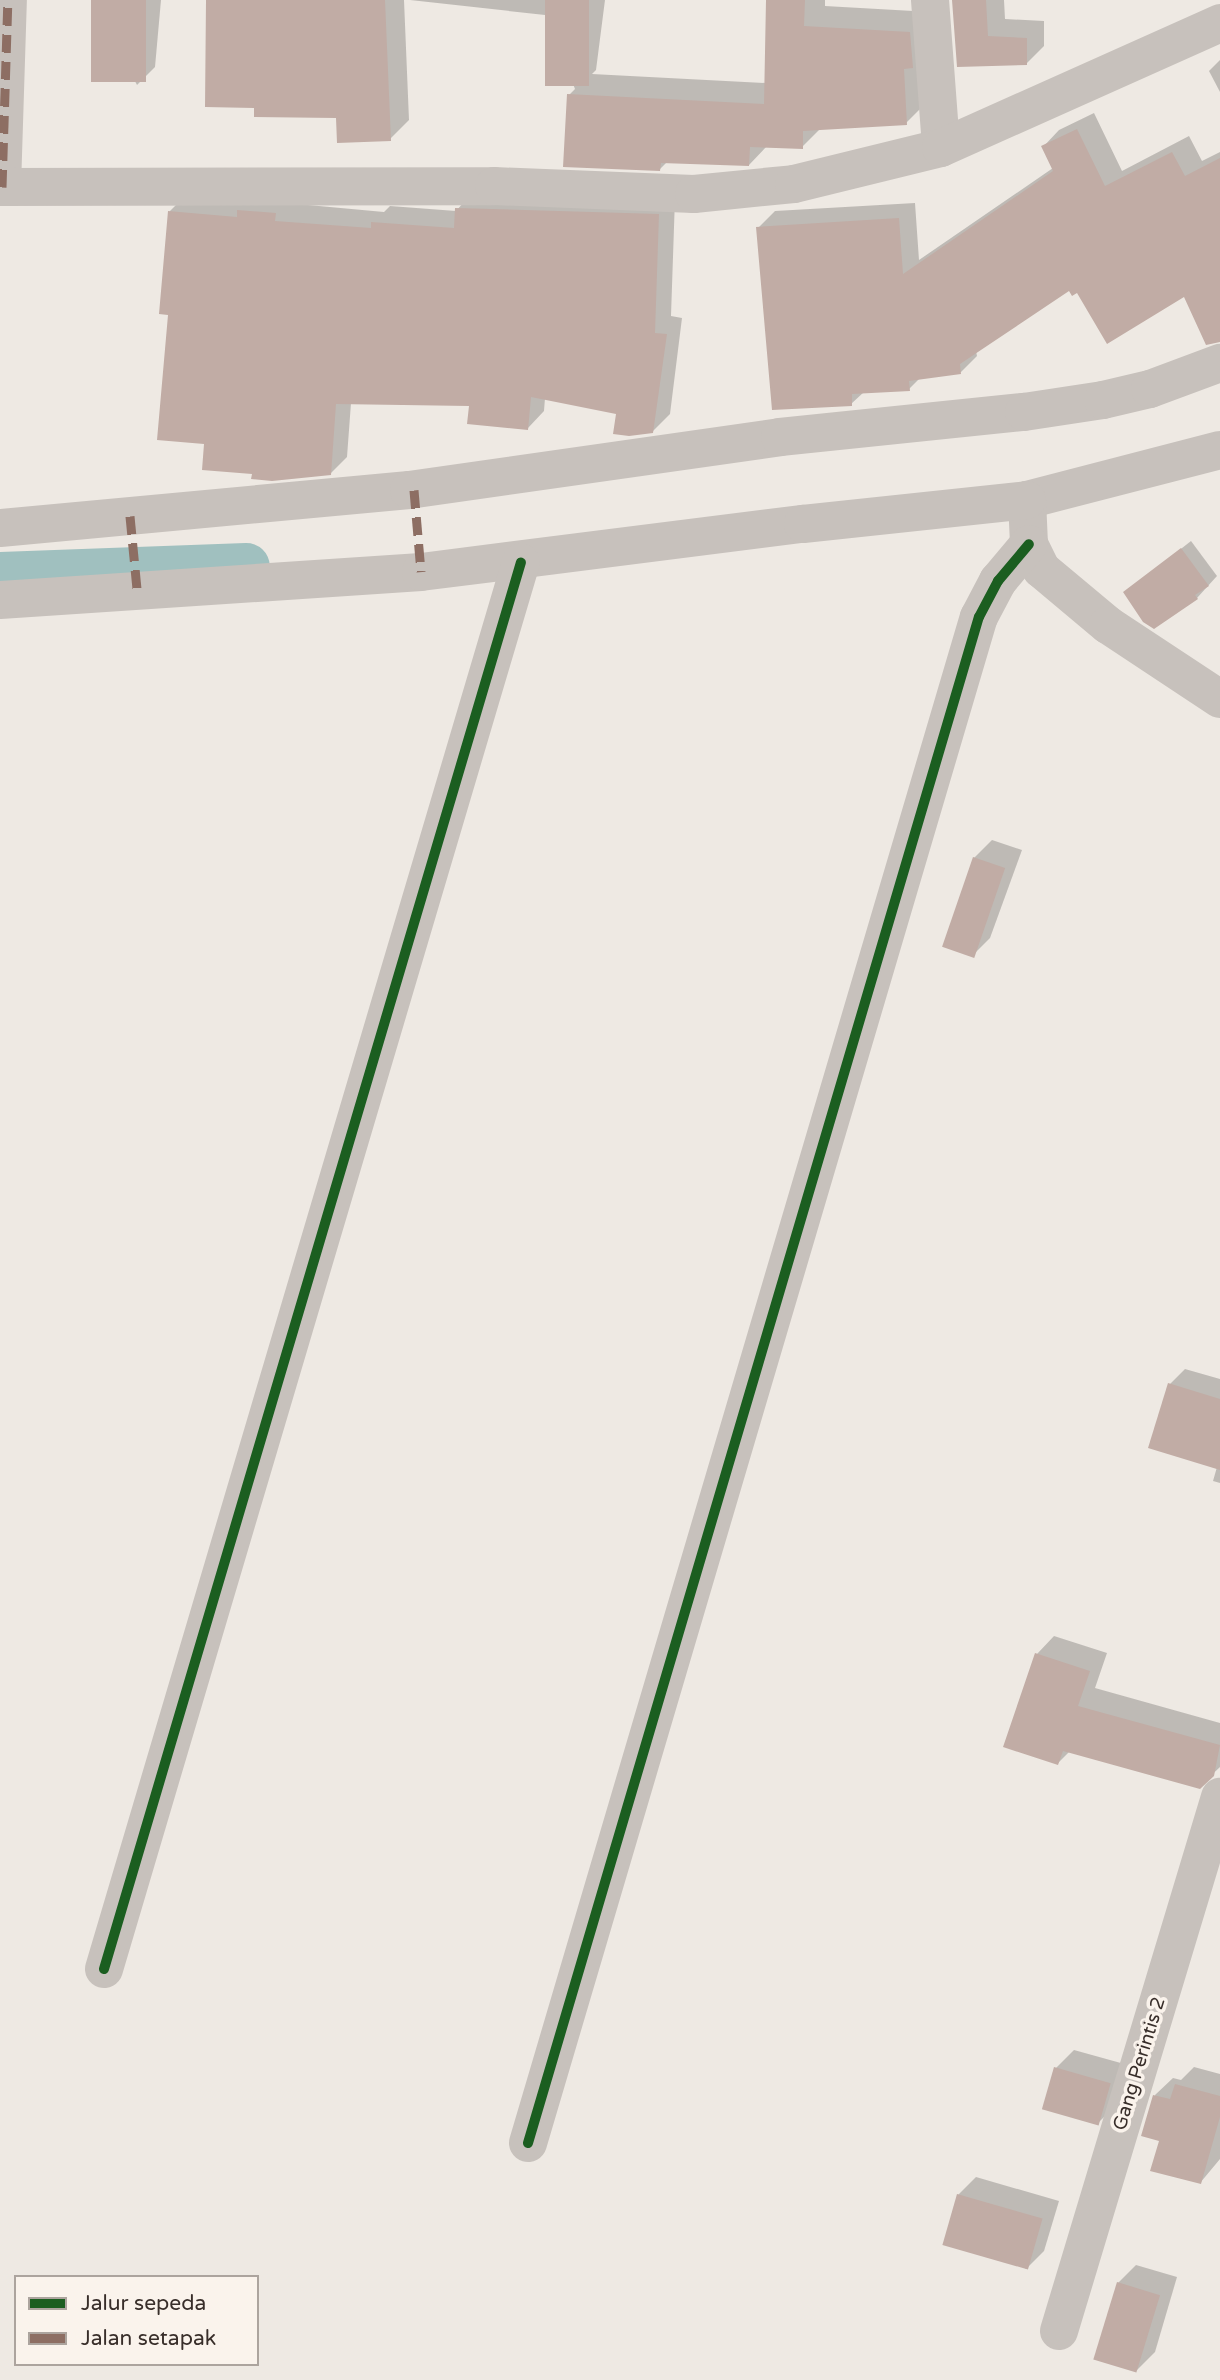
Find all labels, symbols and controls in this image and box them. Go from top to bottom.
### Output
street label: Gang Perintis 2 [1109,1995,1171,2133]
legend [14,2275,259,2366]
text: Jalur sepeda [81,2291,206,2316]
text: Jalan setapak [81,2326,216,2351]

